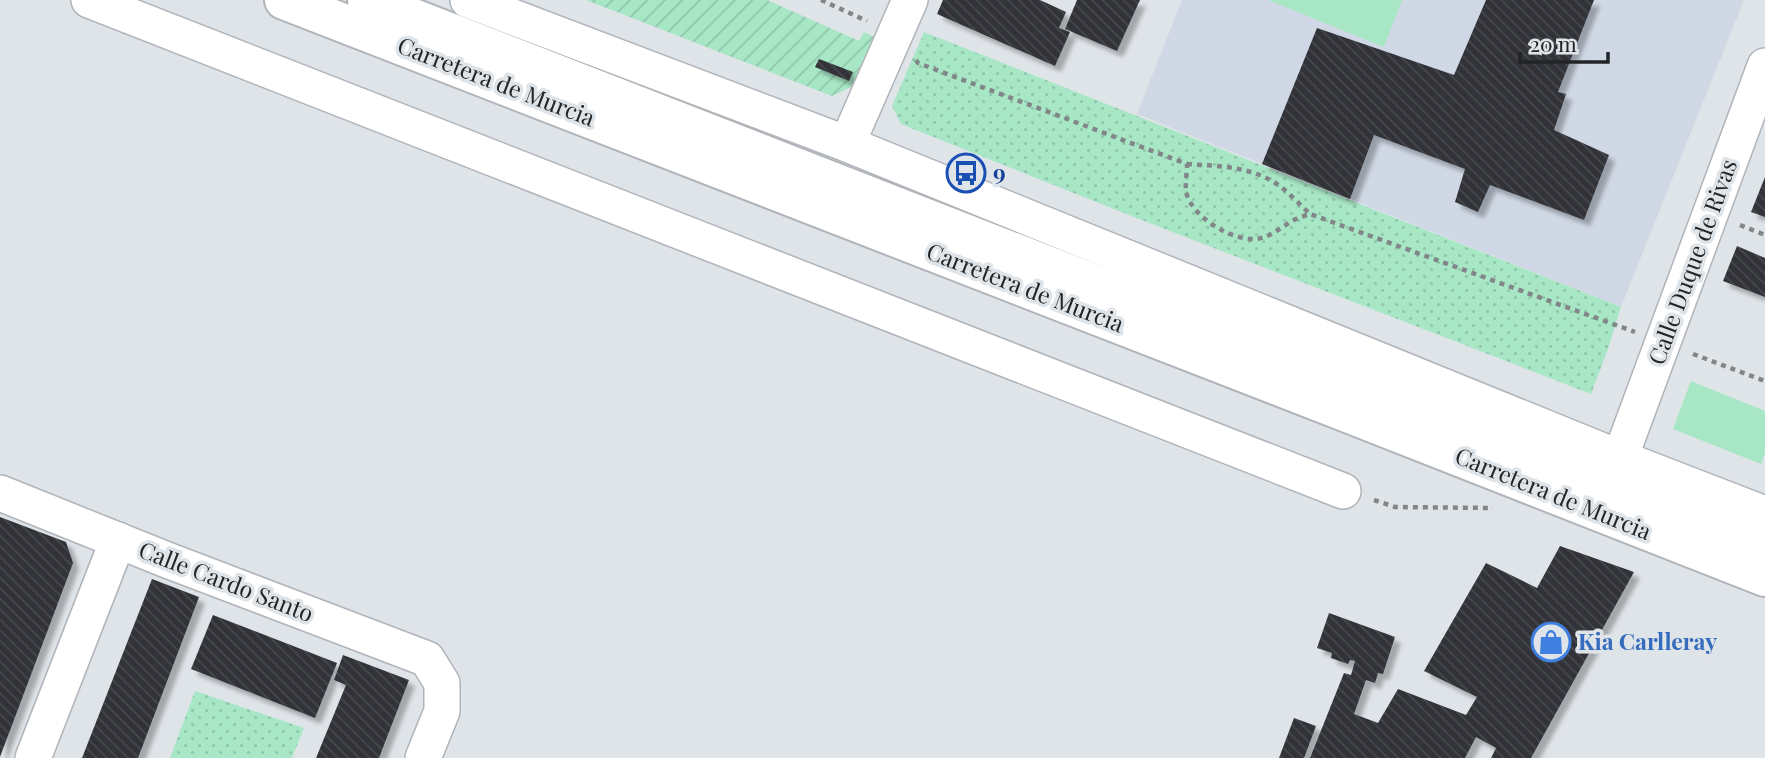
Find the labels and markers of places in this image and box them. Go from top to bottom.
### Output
bus stop icon: 9 [945,152,987,194]
place label: 9 [993,156,1006,187]
shop icon: Kia Carlleray [1530,621,1572,663]
place label: Kia Carlleray [1578,625,1717,656]

